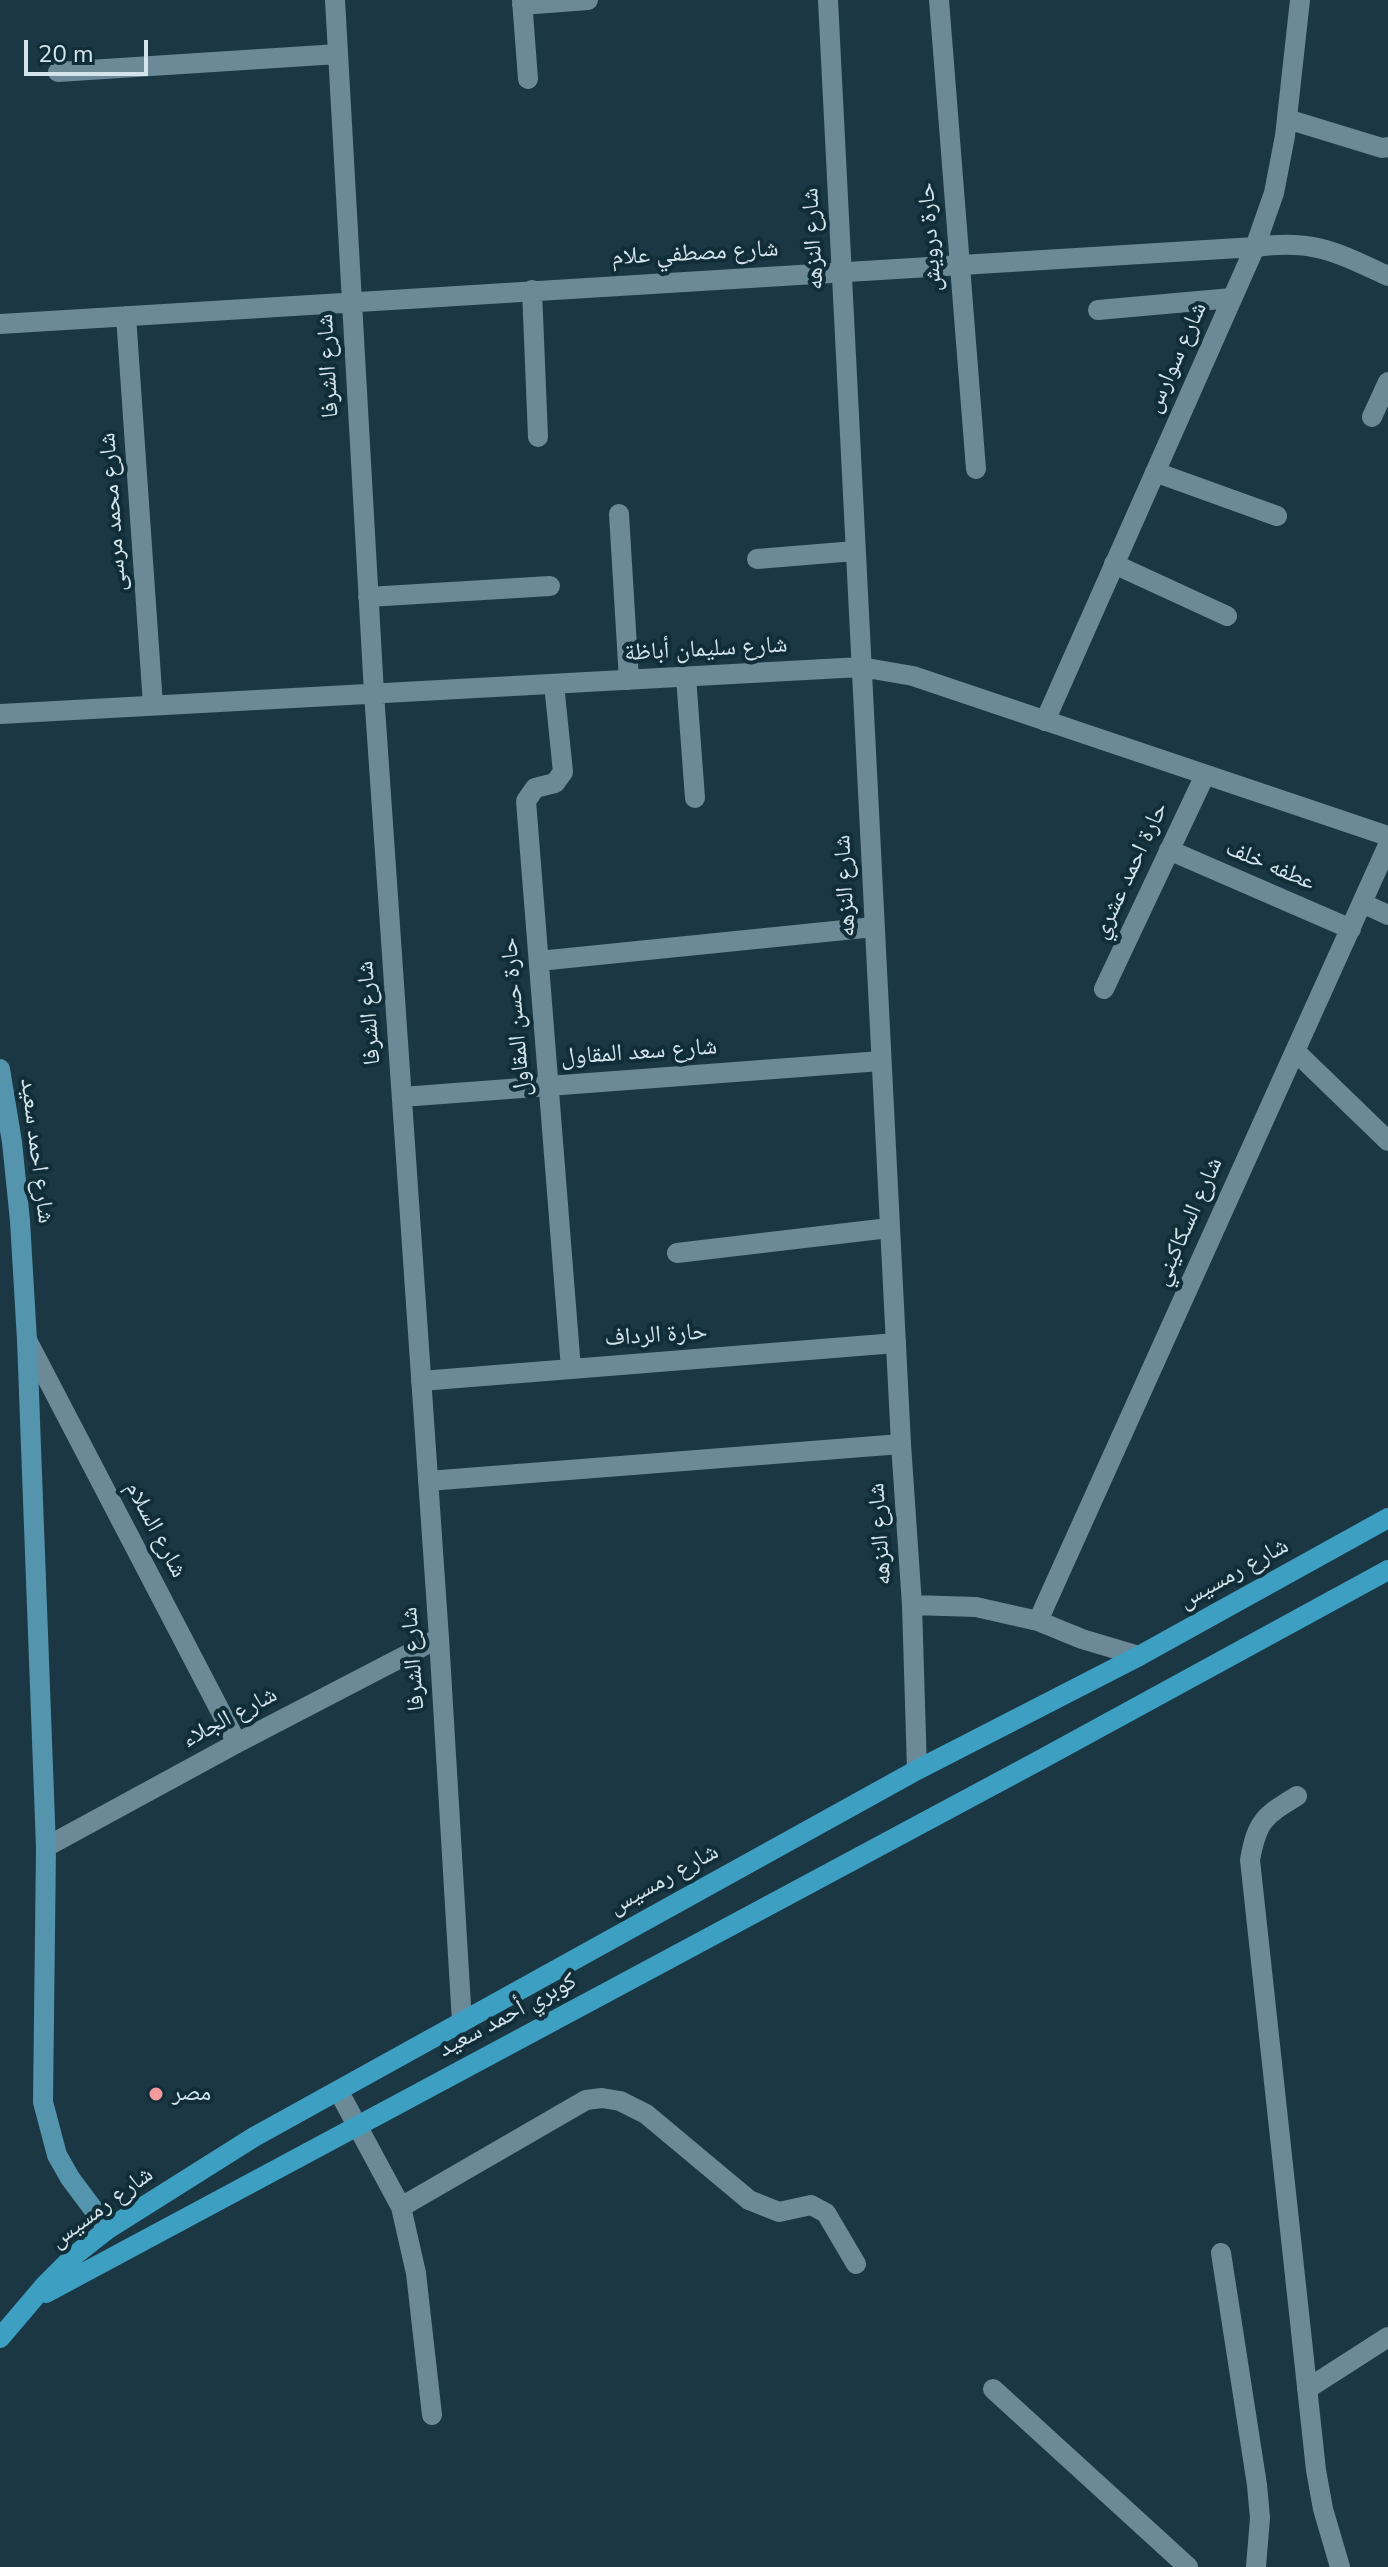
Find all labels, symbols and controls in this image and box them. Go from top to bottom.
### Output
scale bar [28,24,152,74]
text: 20 m [38,38,94,70]
street label: حارة درويش [913,181,949,293]
street label: شارع النزهه [797,187,831,291]
street label: شارع مصطفي علام [611,235,779,273]
street label: شارع سوارس [1140,298,1214,418]
street label: شارع الشرفا [312,313,346,419]
street label: شارع محمد مرسى [94,432,134,592]
street label: شارع سليمان أباظة [624,631,788,669]
street label: حارة احمد عشري [1087,798,1175,944]
street label: شارع النزهه [829,834,863,938]
street label: عطفه خلف [1221,834,1319,898]
street label: حارة حسن المقاول [496,936,538,1098]
street label: شارع الشرفا [352,960,388,1066]
street label: شارع سعد المقاول [560,1033,718,1073]
street label: شارع احمد سعيد [13,1077,59,1225]
street label: شارع السكاكيني [1148,1153,1230,1291]
street label: حارة الرداف [604,1318,708,1354]
street label: شارع السلام [118,1477,192,1583]
street label: شارع النزهه [863,1482,899,1586]
street label: شارع رمسيس [1174,1532,1294,1616]
street label: شارع الشرفا [396,1606,432,1712]
street label: شارع الجلاء [177,1681,283,1755]
street label: شارع رمسيس [604,1838,724,1922]
street label: كوبري أحمد سعيد [434,1967,582,2065]
place label: مصر [172,2080,211,2108]
marker: مصر [147,2085,165,2103]
street label: شارع رمسيس [45,2161,159,2255]

